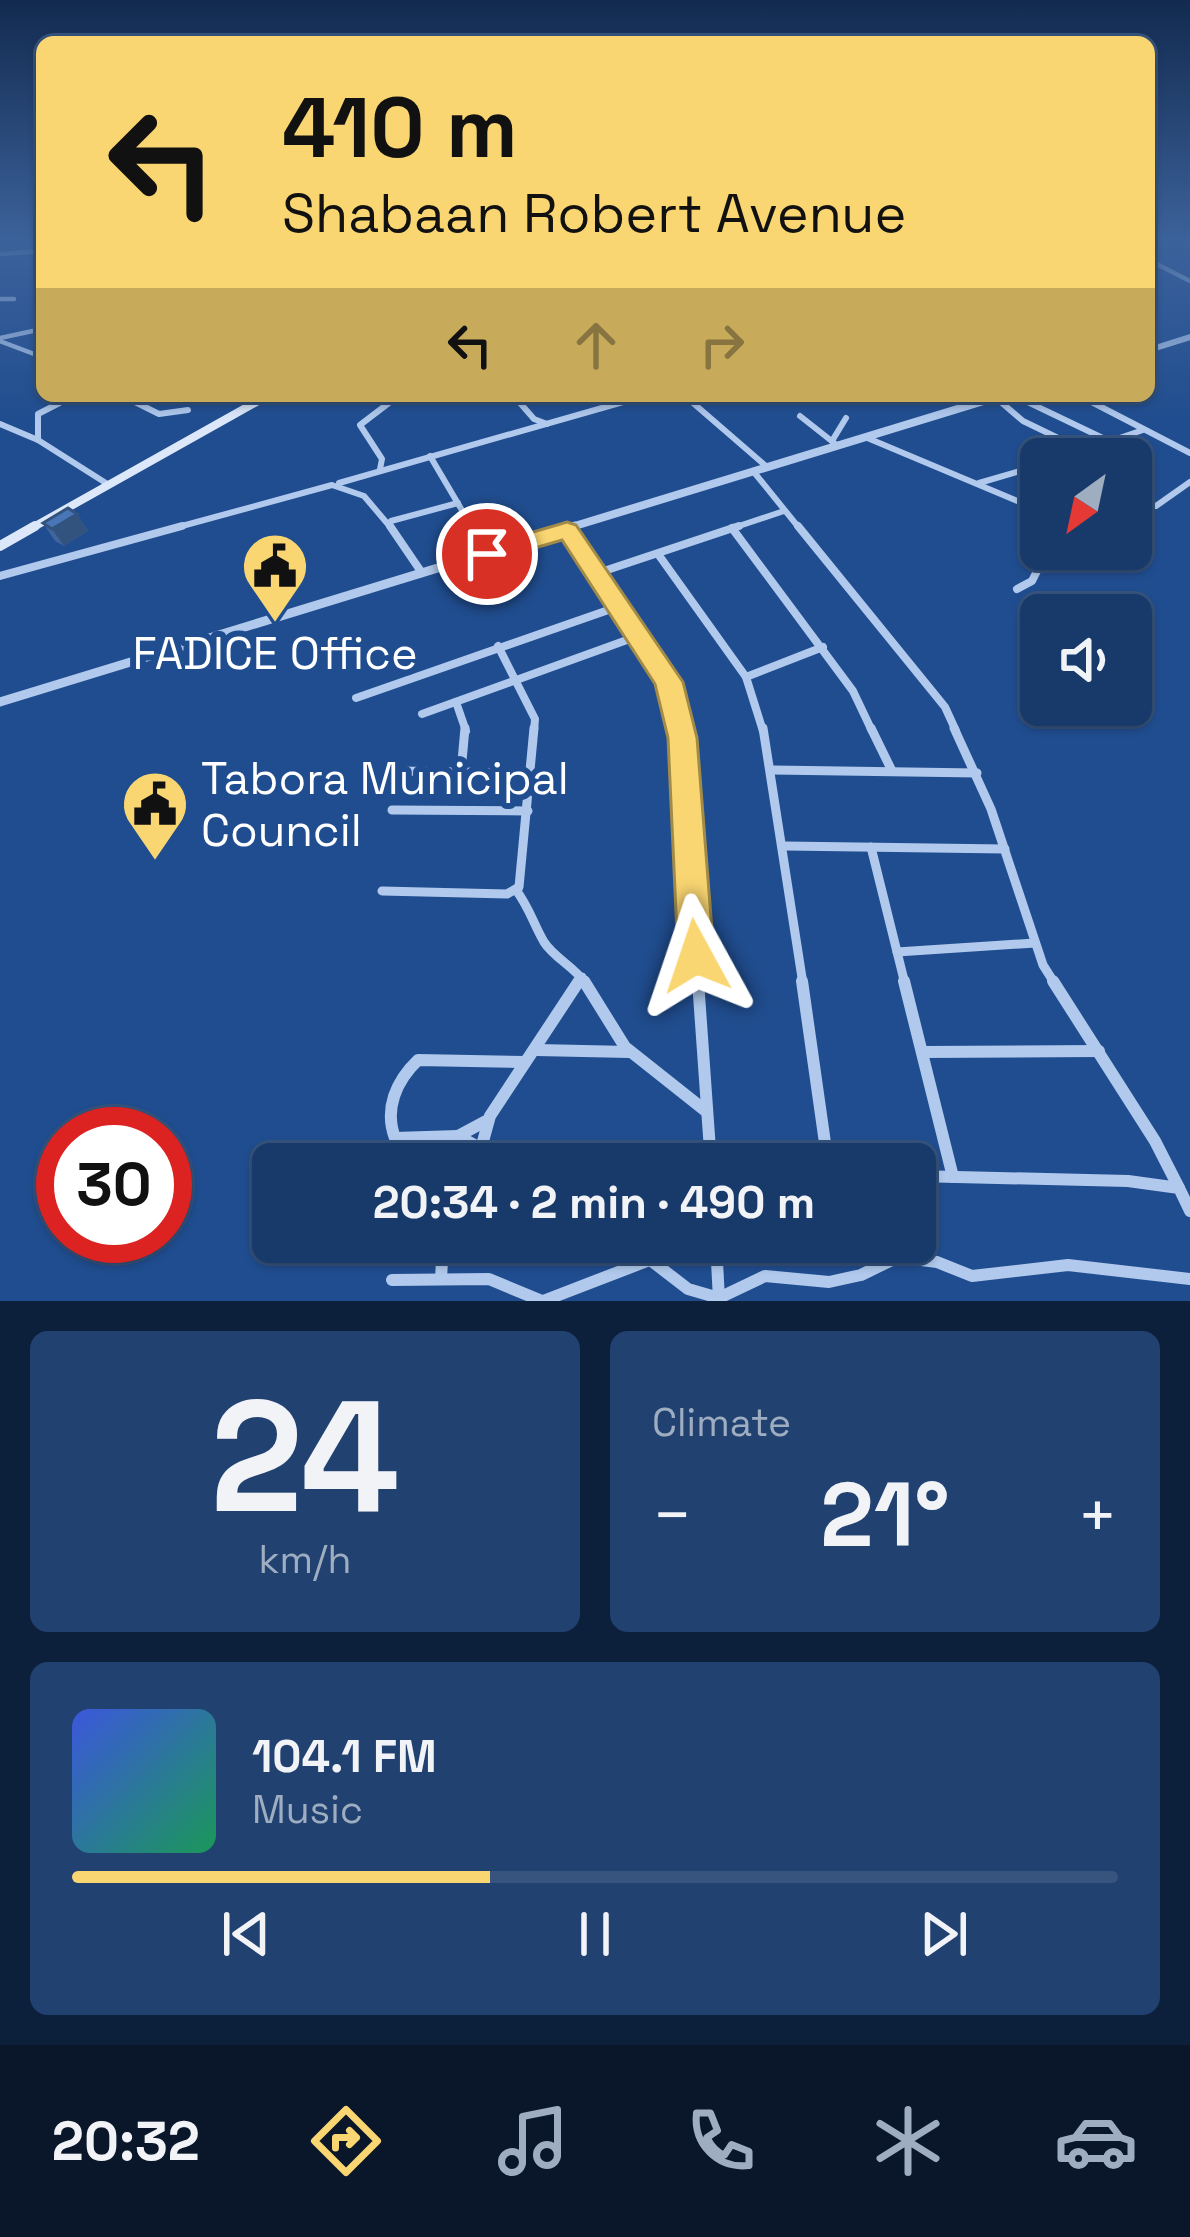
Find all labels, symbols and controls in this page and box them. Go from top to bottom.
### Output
text: 410 m [282,74,518,182]
icon: left [84,84,240,240]
text: Shabaan Robert Avenue [282,179,906,248]
icon: left [437,312,503,378]
icon: ahead [563,312,629,378]
icon: right [689,312,755,378]
north arrow [1020,438,1152,570]
map controls [1020,438,1152,726]
pin [436,503,538,605]
icon: arrive [454,521,520,587]
public building icon: FADICE Office [240,531,310,625]
button: sound [1020,594,1152,726]
place label: FADICE Office [132,625,418,682]
place label: Tabora Municipal Council [201,750,569,859]
public building icon: Tabora Municipal Council [120,769,190,863]
position arrow [633,893,759,1019]
speed limit sign: 30 [36,1107,192,1263]
text: 20:34 · 2 min · 490 m [373,1174,815,1231]
text: 24 [210,1357,400,1557]
text: Climate [652,1398,791,1447]
text: 21° [820,1457,950,1572]
text: − [652,1473,693,1557]
text: + [1077,1473,1118,1557]
text: km/h [259,1535,351,1584]
text: 104.1 FM [252,1728,437,1785]
text: Music [252,1785,363,1834]
icon: previous [213,1901,279,1967]
icon: pause [562,1901,628,1967]
icon: next [911,1901,977,1967]
icon: directions [304,2099,388,2183]
icon: music [491,2099,575,2183]
icon: phone [679,2099,763,2183]
icon: climate [866,2099,950,2183]
icon: car [1054,2099,1138,2183]
text: 20:32 [52,2107,200,2176]

